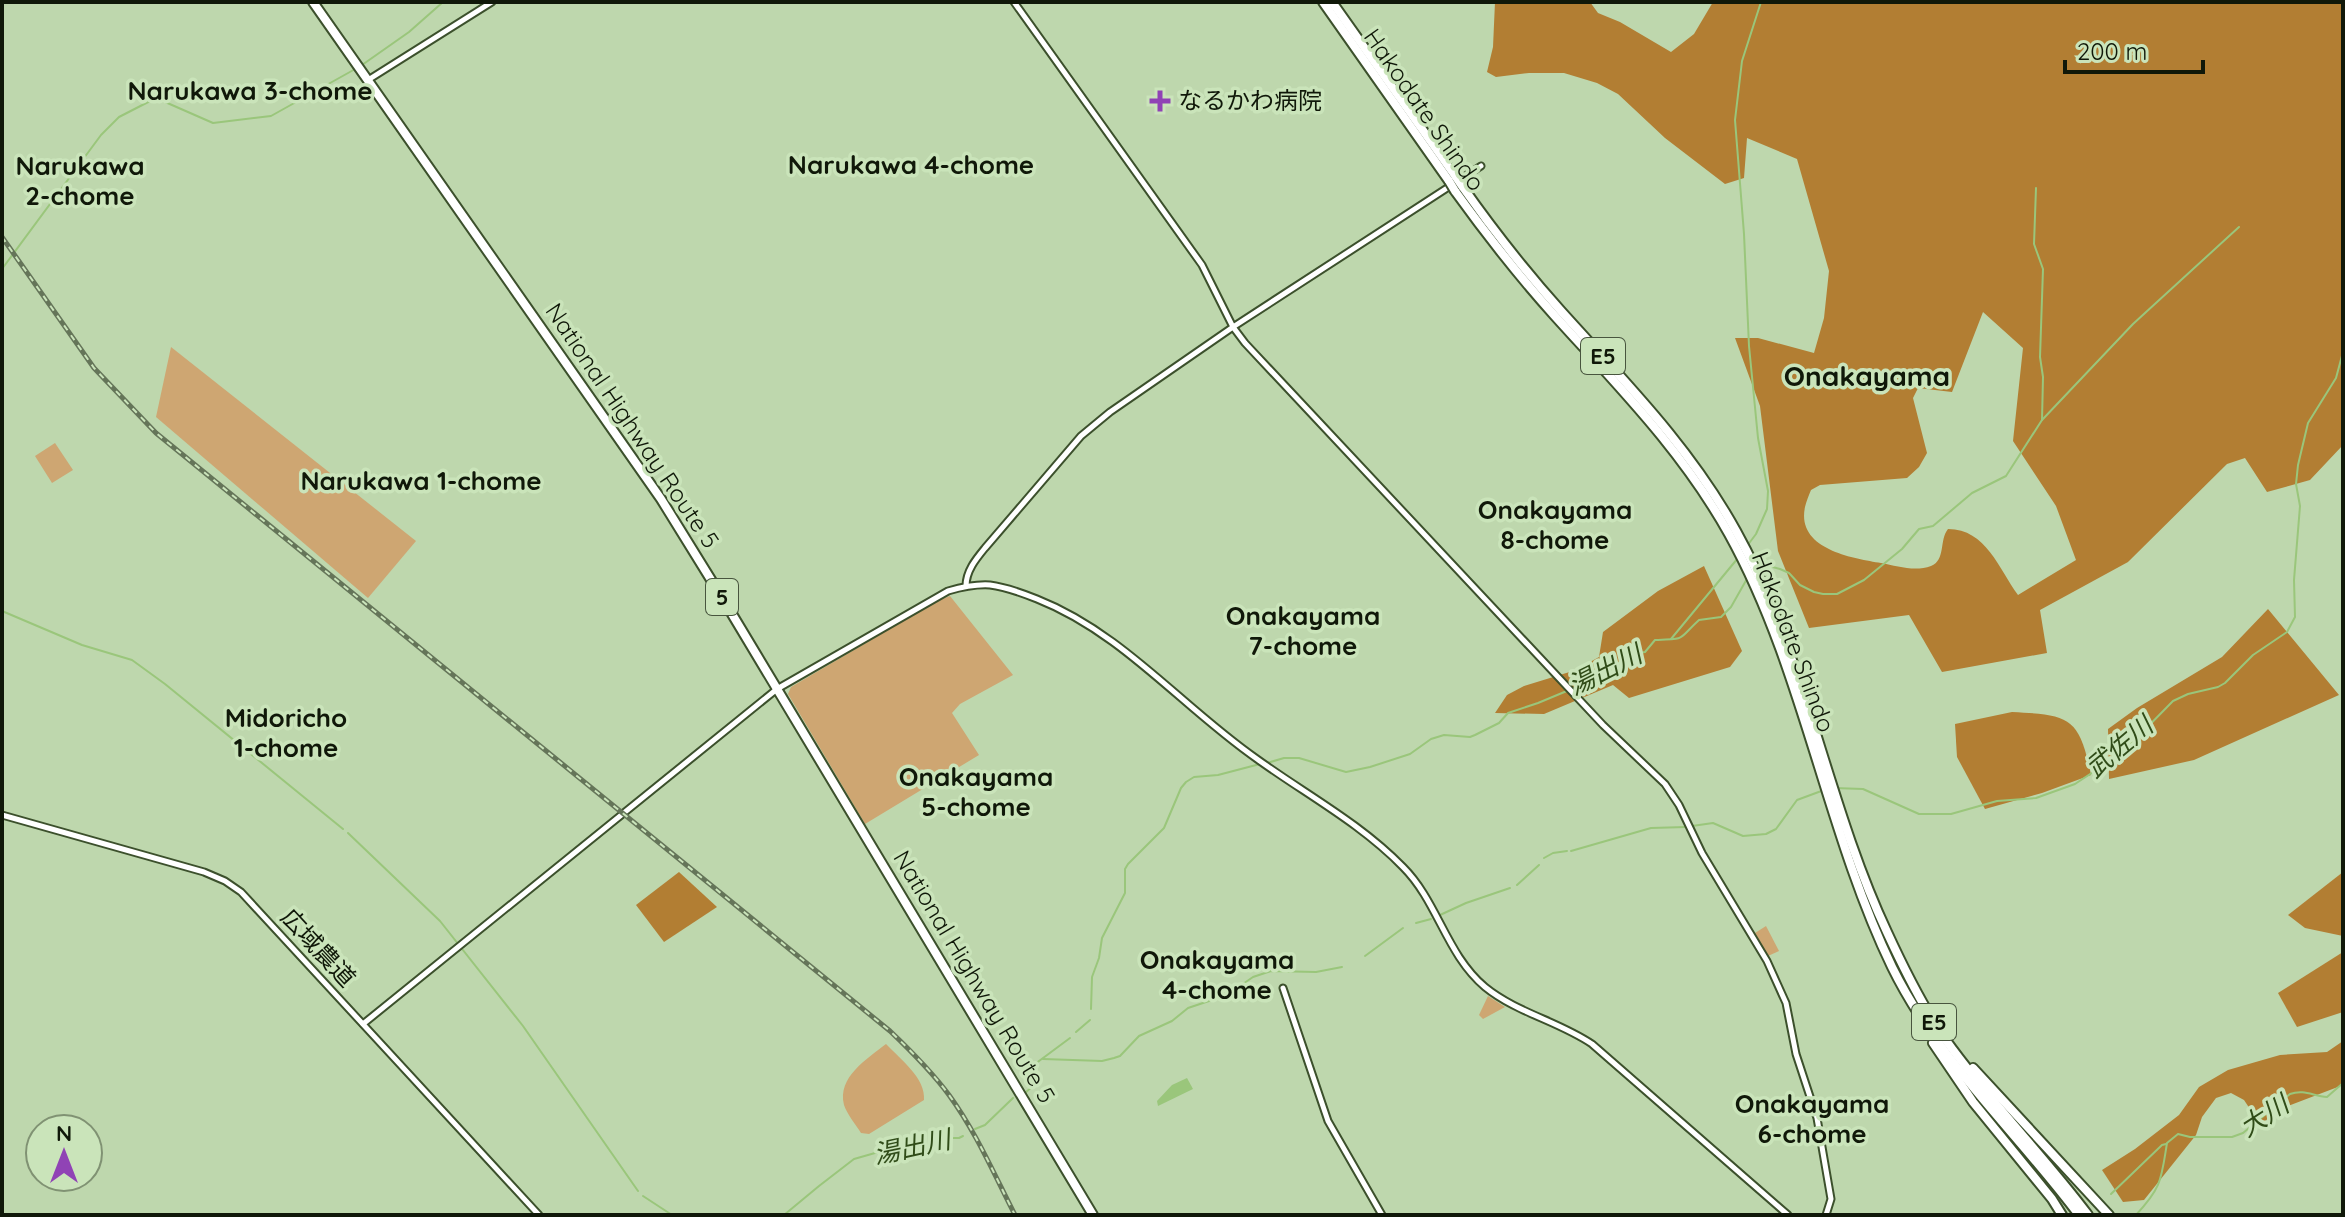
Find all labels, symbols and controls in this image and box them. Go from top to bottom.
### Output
street label: Hakodate Shindo [1358,23,1492,196]
scale bar [2065,24,2203,74]
text: 200 m [2077,36,2147,66]
district label: Narukawa 3-chome [127,74,373,107]
place label: なるかわ病院 [1178,85,1322,115]
marker: なるかわ病院 [1149,90,1171,112]
district label: Narukawa 4-chome [788,148,1034,181]
district label: Narukawa 2-chome [15,149,145,212]
street label: National Highway Route 5 [539,297,726,554]
road number: E5 [1581,338,1625,374]
district label: Onakayama [1784,358,1950,393]
district label: Narukawa 1-chome [300,464,542,497]
district label: Onakayama 8-chome [1478,493,1632,556]
street label: Hakodate Shindo [1746,547,1842,736]
road number: 5 [706,579,738,615]
district label: Onakayama 7-chome [1226,599,1380,662]
water label: 湯出川 [1563,636,1650,702]
district label: Midoricho 1-chome [225,701,347,764]
water label: 武佐川 [2078,707,2161,784]
district label: Onakayama 5-chome [899,760,1053,823]
street label: National Highway Route 5 [887,845,1062,1108]
street label: 広域農道 [275,902,362,993]
district label: Onakayama 4-chome [1140,943,1294,1006]
road number: E5 [1912,1004,1956,1040]
water label: 大川 [2233,1086,2297,1144]
district label: Onakayama 6-chome [1735,1087,1889,1150]
north arrow [24,1113,104,1193]
text: N [56,1119,72,1147]
water label: 湯出川 [870,1122,956,1171]

